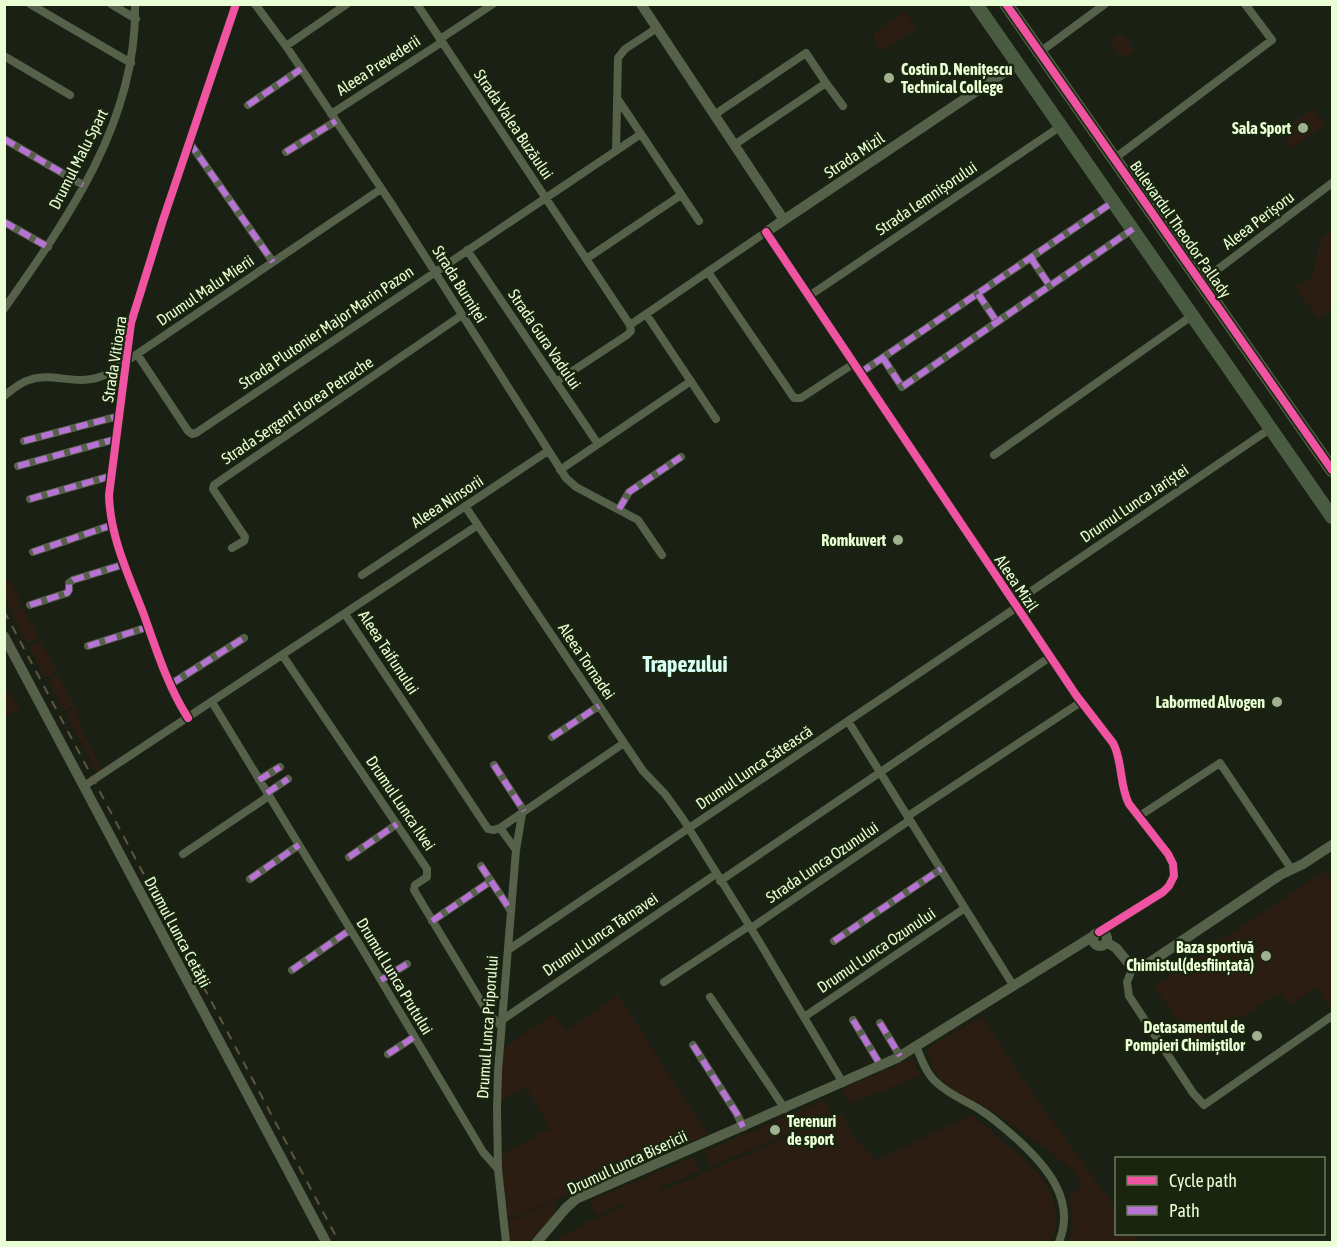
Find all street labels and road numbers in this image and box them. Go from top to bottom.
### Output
street label: Aleea Prevederii [333,31,423,99]
street label: Strada Valea Buzăului [471,66,557,182]
street label: Drumul Malu Spart [45,105,112,213]
street label: Strada Mizil [821,128,888,182]
street label: Bulevardul Theodor Pallady [1126,157,1235,302]
street label: Strada Lemnișorului [872,158,981,239]
street label: Aleea Perișoru [1219,187,1298,254]
street label: Strada Burniței [428,242,491,326]
street label: Drumul Malu Mierii [153,251,257,329]
street label: Strada Plutonier Major Marin Pazon [235,262,417,393]
street label: Strada Gura Vadului [505,286,585,392]
street label: Strada Vitioara [98,315,130,403]
street label: Strada Sergent Florea Petrache [218,352,377,468]
street label: Drumul Lunca Jariștei [1077,460,1192,547]
street label: Aleea Ninsorii [408,471,486,531]
street label: Aleea Mizil [992,551,1043,615]
street label: Aleea Taifunului [355,607,423,697]
street label: Aleea Tornadei [555,619,619,703]
street label: Drumul Lunca Sătească [692,721,816,813]
street label: Drumul Lunca Ilvei [363,752,439,854]
street label: Strada Lunca Ozunului [762,818,882,906]
street label: Drumul Lunca Cetății [140,874,215,991]
street label: Drumul Lunca Târnavei [539,889,661,979]
street label: Drumul Lunca Ozunului [814,904,938,996]
street label: Drumul Lunca Prutului [353,915,437,1037]
street label: Drumul Lunca Priporului [473,955,502,1099]
street label: Drumul Lunca Bisericii [564,1126,690,1198]

